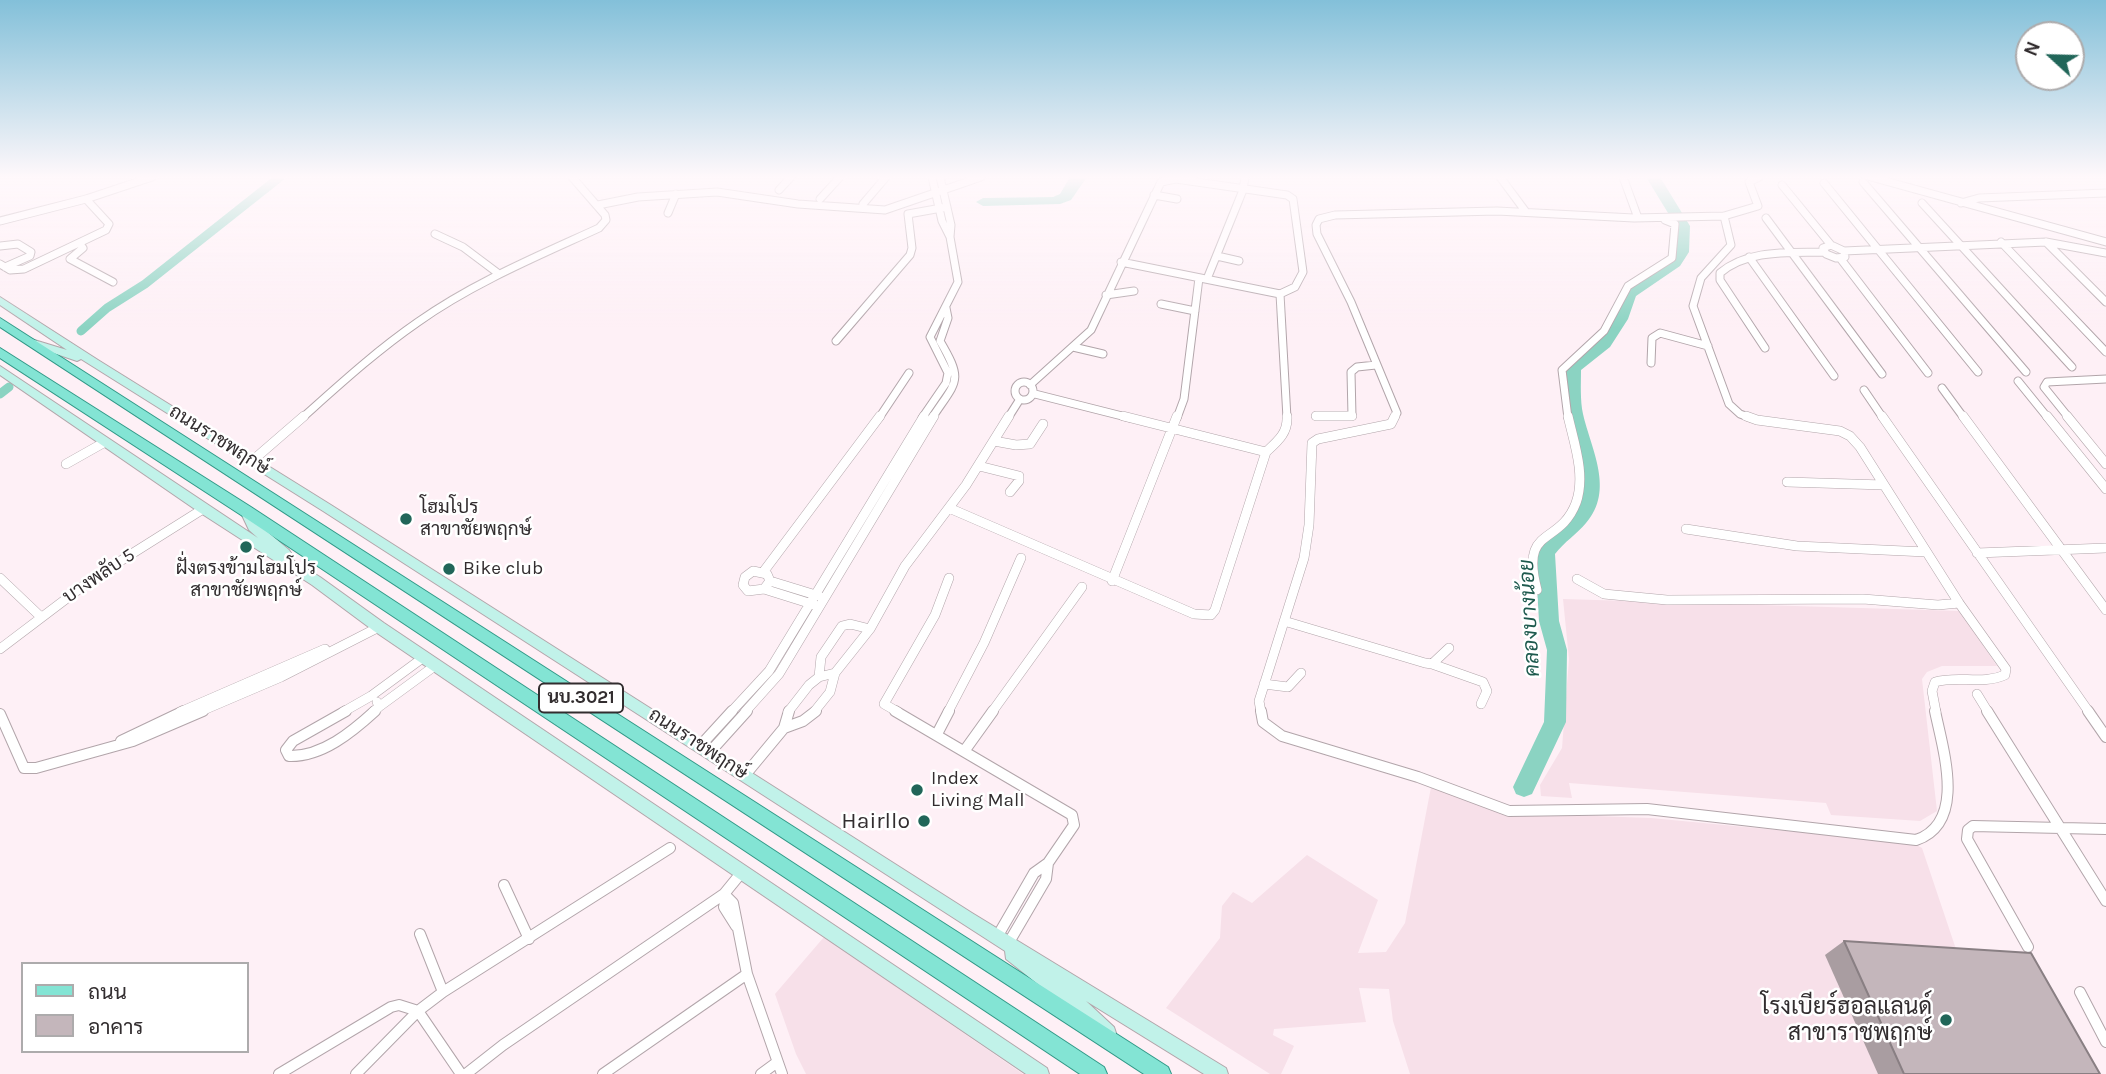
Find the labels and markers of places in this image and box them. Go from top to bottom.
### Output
place label: โฮมโปร สาขาชัยพฤกษ์ [420,497,532,541]
marker: โฮมโปร สาขาชัยพฤกษ์ [398,511,414,527]
marker: ฝั่งตรงข้ามโฮมโปร สาขาชัยพฤกษ์ [238,539,254,555]
place label: ฝั่งตรงข้ามโฮมโปร สาขาชัยพฤกษ์ [176,558,316,602]
place label: Bike club [463,558,543,580]
marker: Bike club [441,561,457,577]
place label: Index Living Mall [931,768,1025,812]
marker: Index Living Mall [909,782,925,798]
place label: Hairllo [841,807,910,835]
marker: Hairllo [916,813,932,829]
place label: โรงเบียร์ฮอลแลนด์ สาขาราชพฤกษ์ [1761,993,1932,1047]
marker: โรงเบียร์ฮอลแลนด์ สาขาราชพฤกษ์ [1938,1012,1954,1028]

